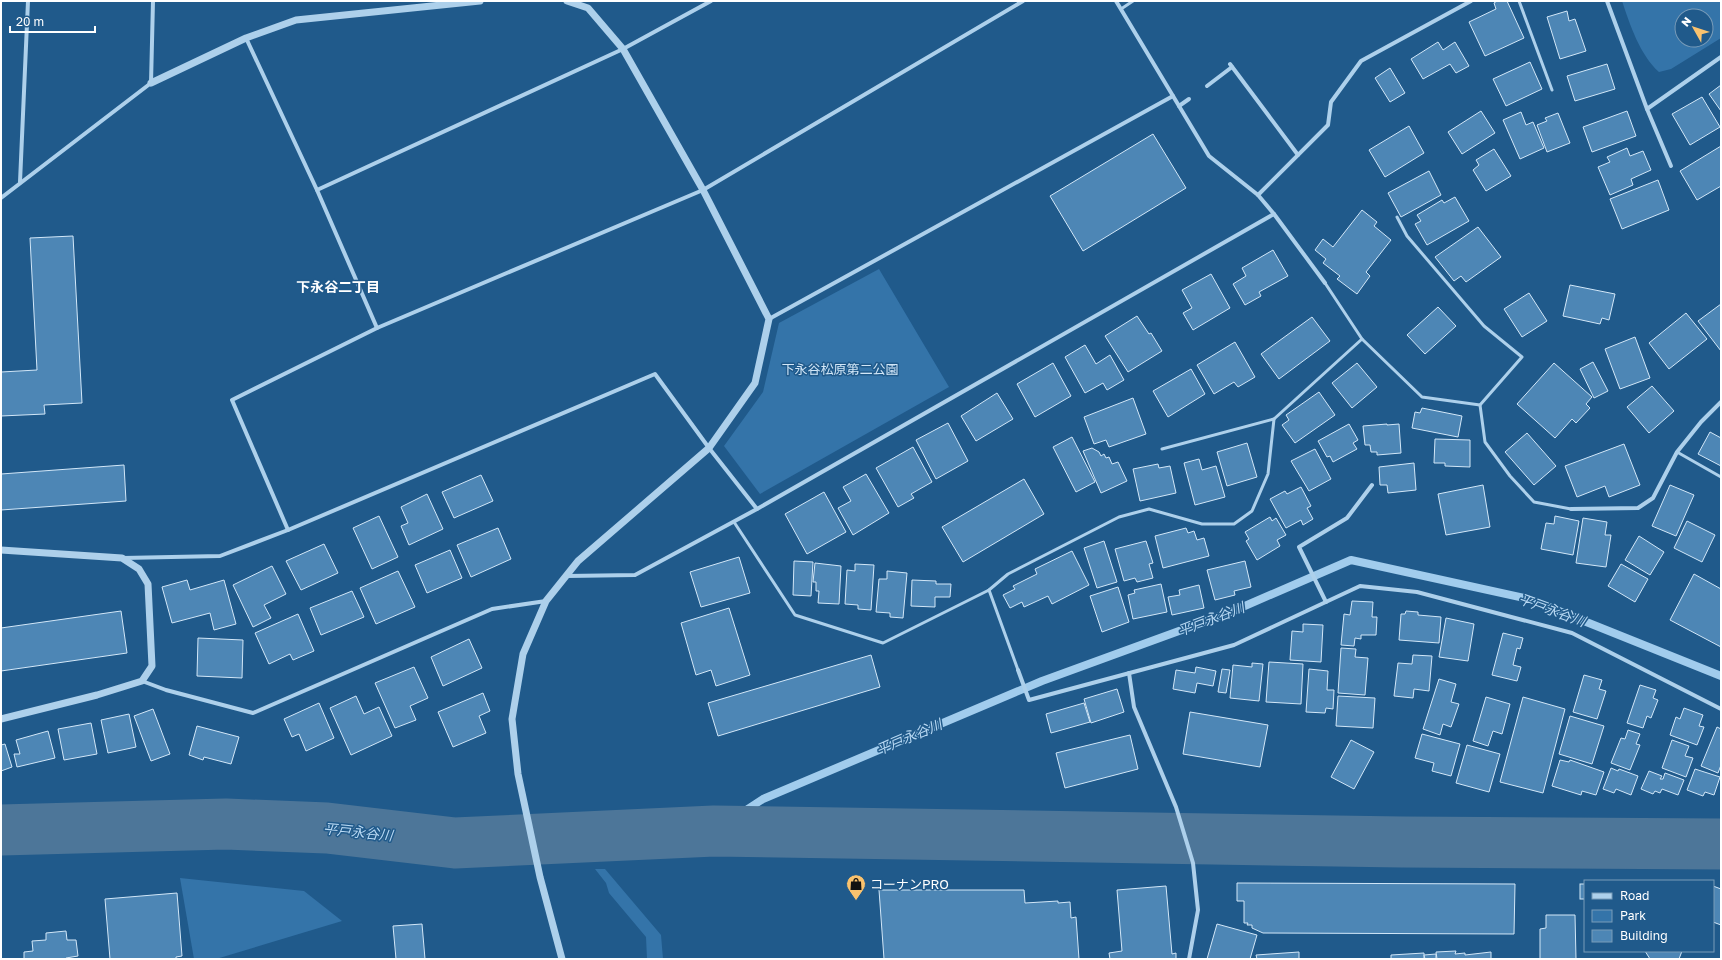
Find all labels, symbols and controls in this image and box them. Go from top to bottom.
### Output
scale bar [10,8,95,34]
north arrow [1674,8,1714,48]
text: 20 m [16,14,44,29]
text: N [1678,14,1694,29]
district label: 下永谷二丁目 [296,278,380,295]
park label: 下永谷松原第二公園 [781,361,899,377]
water label: 平戸永谷川 [1516,590,1590,630]
water label: 平戸永谷川 [1175,597,1248,639]
water label: 平戸永谷川 [873,714,946,758]
water label: 平戸永谷川 [322,819,396,844]
shop icon: コーナンPRO [845,873,867,901]
place label: コーナンPRO [870,876,949,892]
legend [1584,880,1714,952]
text: Road [1620,888,1649,903]
text: Park [1620,908,1646,923]
text: Building [1620,928,1668,943]

